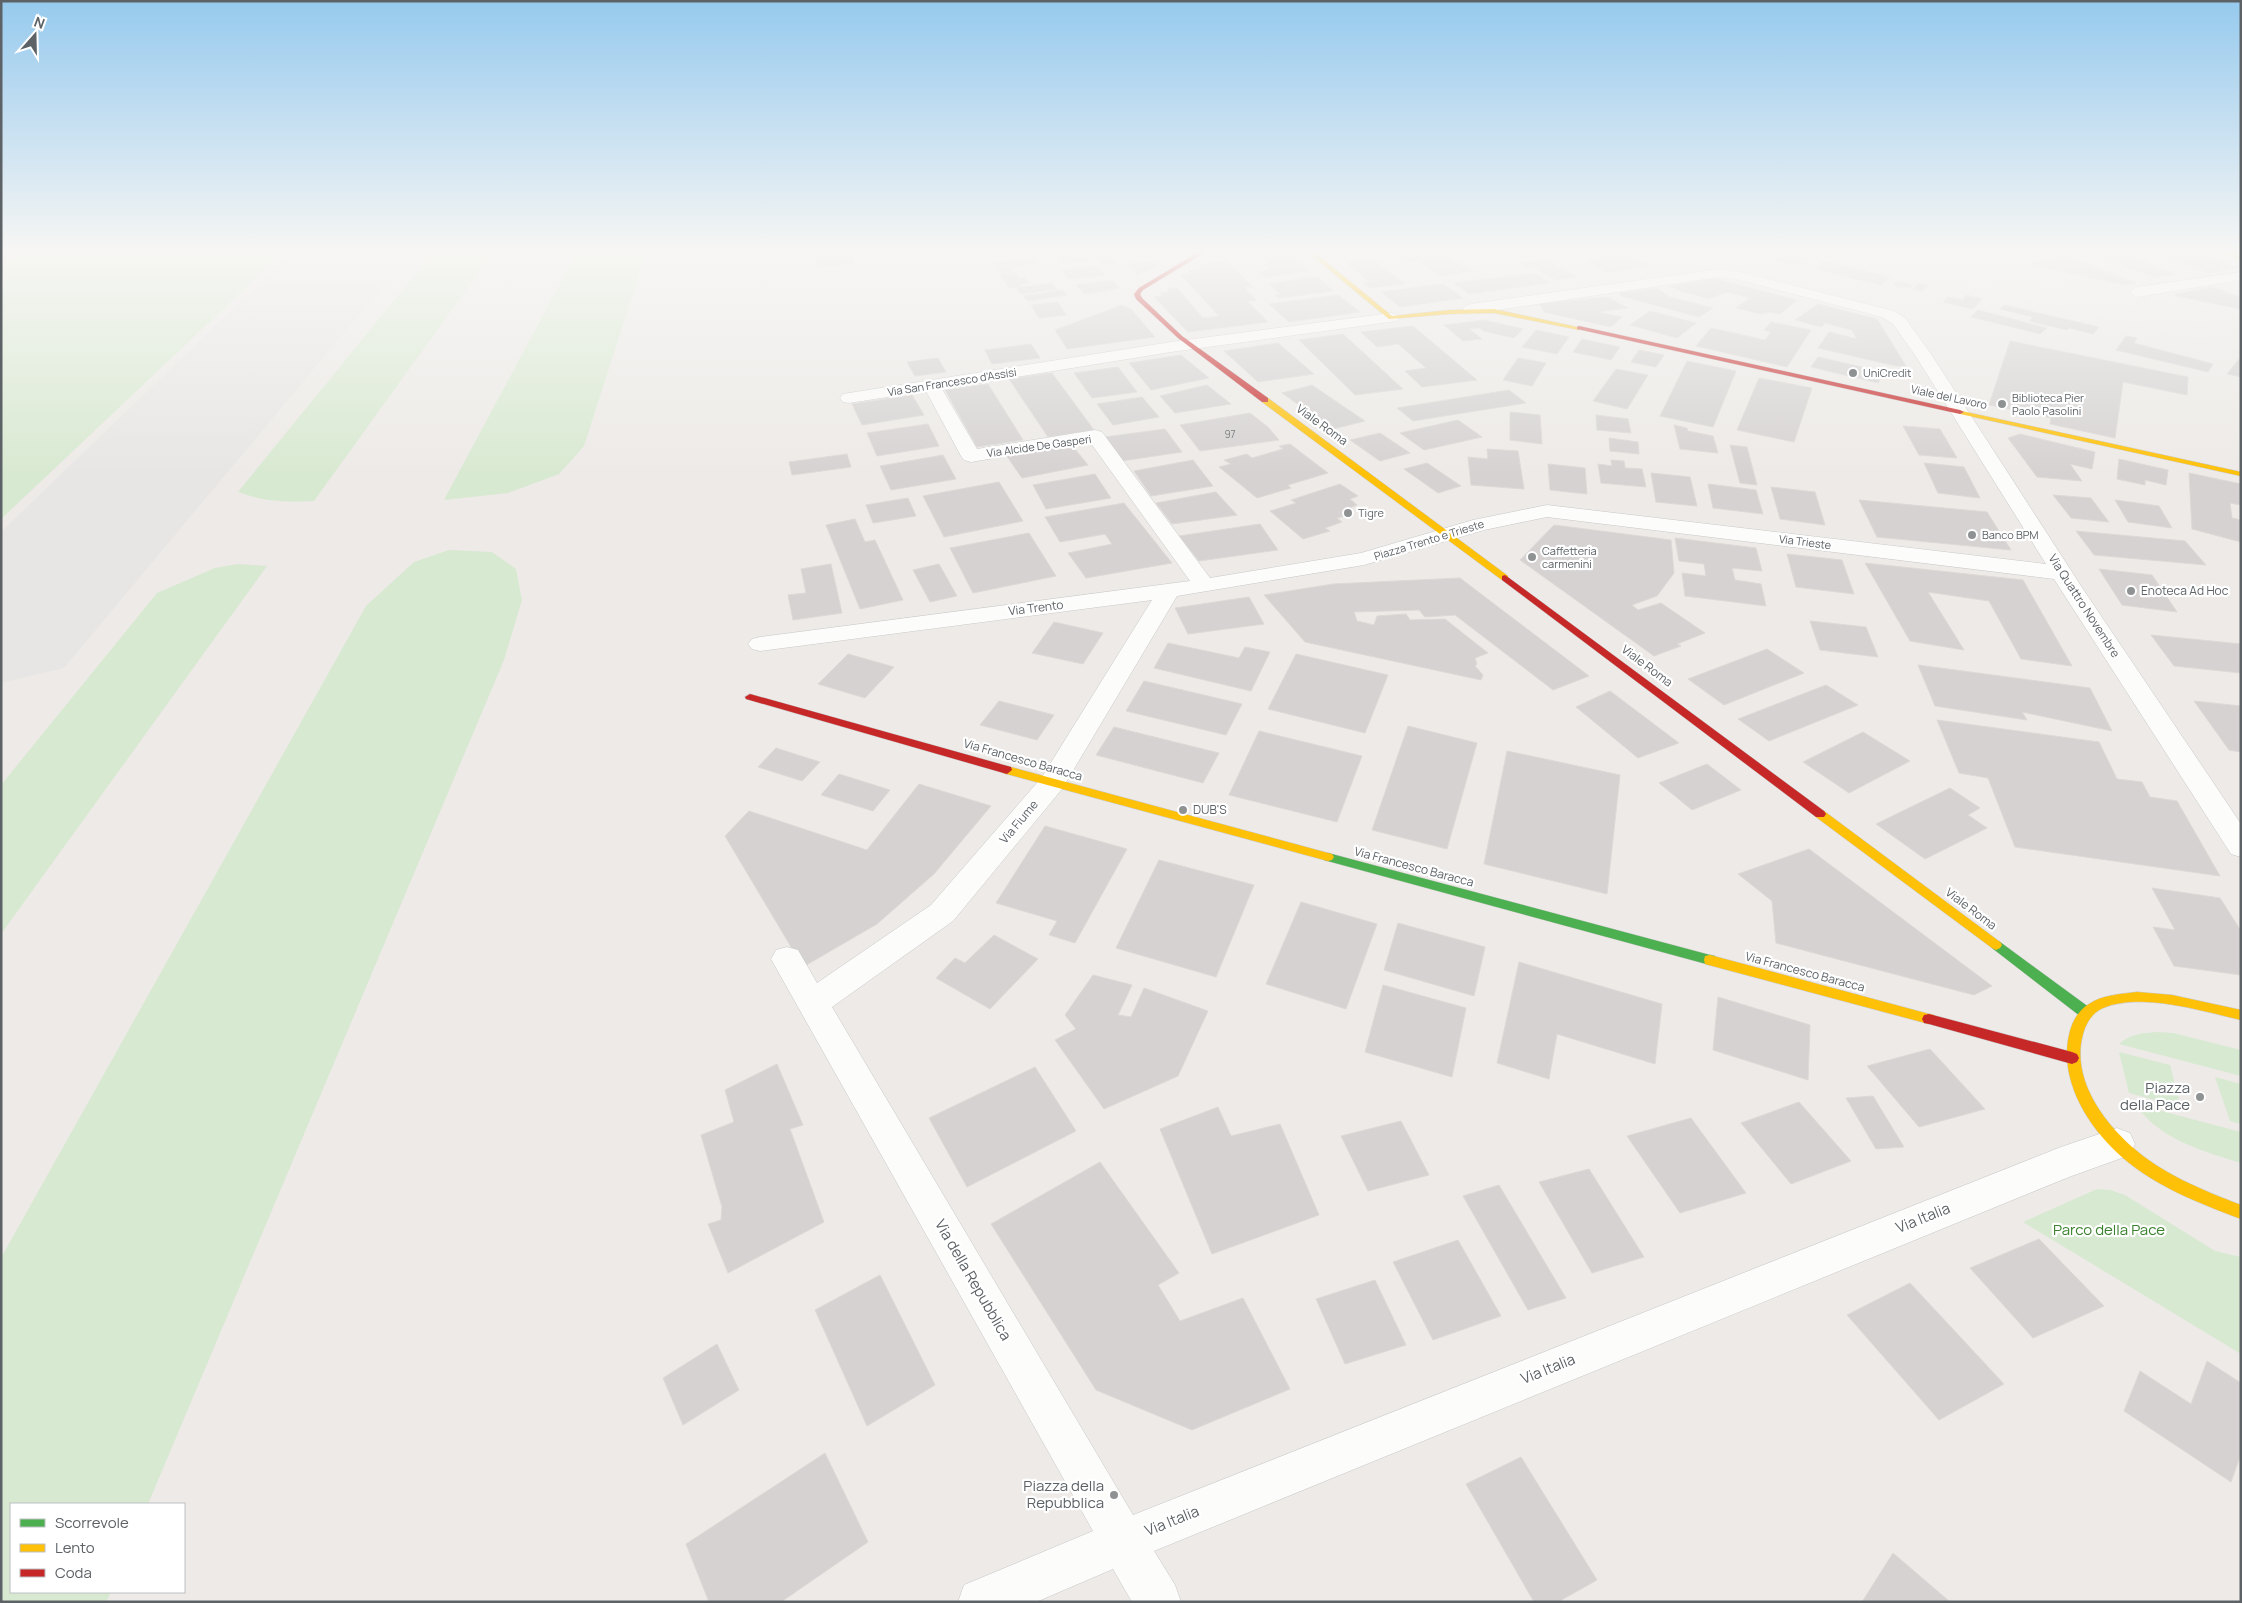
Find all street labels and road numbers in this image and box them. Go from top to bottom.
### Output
street label: Via San Francesco d'Assisi [886,364,1018,399]
street label: Viale del Lavoro [1910,381,1989,412]
street label: Viale Roma [1293,400,1352,449]
street label: Via Alcide De Gasperi [986,431,1092,460]
street label: Piazza Trento e Trieste [1372,515,1486,563]
street label: Via Trieste [1778,531,1833,552]
street label: Via Quattro Novembre [2045,551,2124,661]
street label: Via Trento [1007,596,1064,619]
street label: Viale Roma [1618,641,1676,691]
street label: Via Francesco Baracca [962,734,1085,785]
street label: Via Fiume [995,796,1042,847]
street label: Via Francesco Baracca [1353,842,1476,891]
street label: Viale Roma [1942,884,2000,934]
street label: Via Francesco Baracca [1744,947,1867,996]
street label: Via Italia [1893,1197,1953,1238]
street label: Via della Repubblica [930,1215,1017,1344]
street label: Via Italia [1518,1348,1578,1389]
street label: Via Italia [1142,1500,1202,1541]

